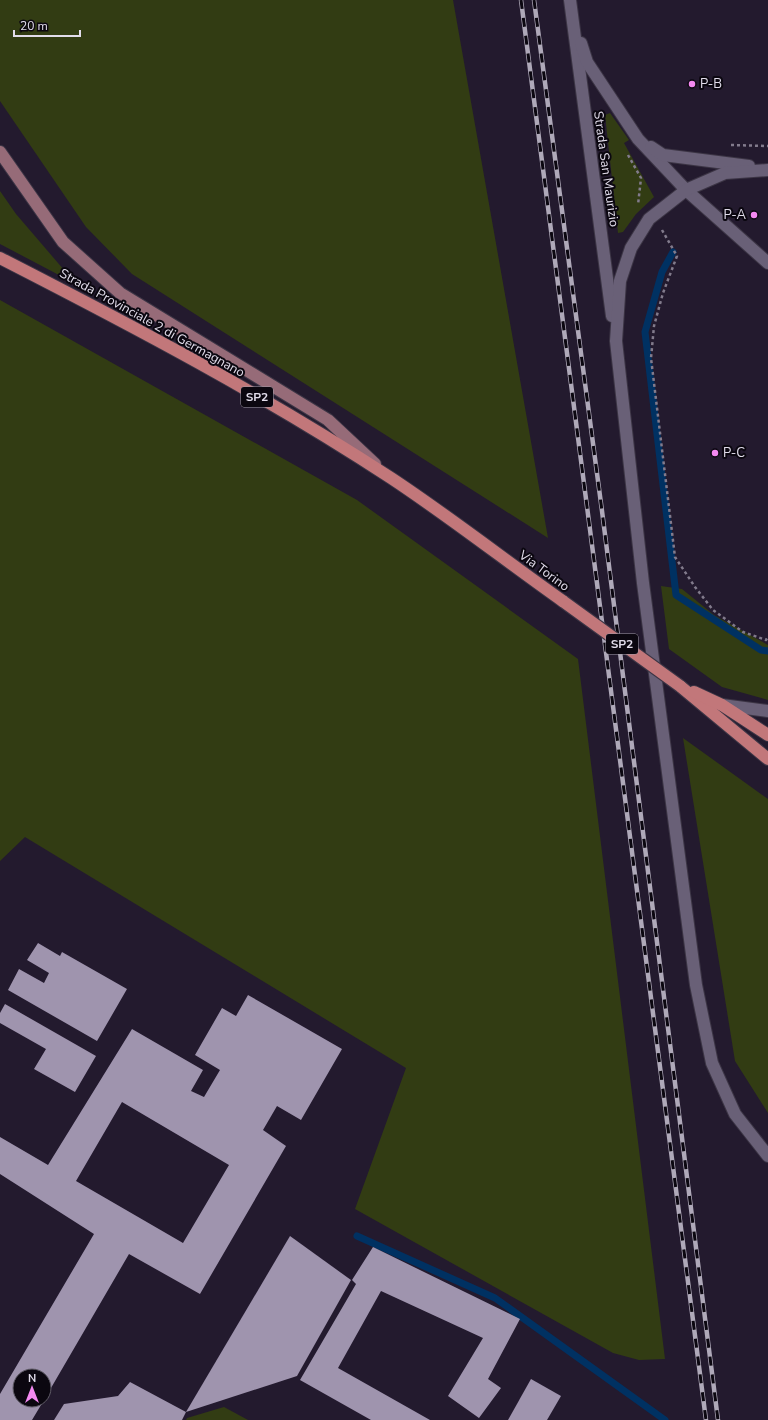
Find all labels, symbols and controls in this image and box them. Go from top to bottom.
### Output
scale bar [14,12,80,38]
text: 20 m [20,18,48,34]
place label: P-B [700,75,722,93]
marker: P-B [687,79,697,89]
street label: Strada San Maurizio [589,110,623,228]
place label: P-A [723,206,747,224]
marker: P-A [749,210,759,220]
street label: Strada Provinciale 2 di Germagnano [56,264,248,382]
road number: SP2 [241,387,273,407]
place label: P-C [723,444,745,462]
marker: P-C [710,448,720,458]
street label: Via Torino [514,546,573,595]
road number: SP2 [606,634,638,654]
north arrow [12,1368,52,1408]
text: N [28,1371,36,1386]

